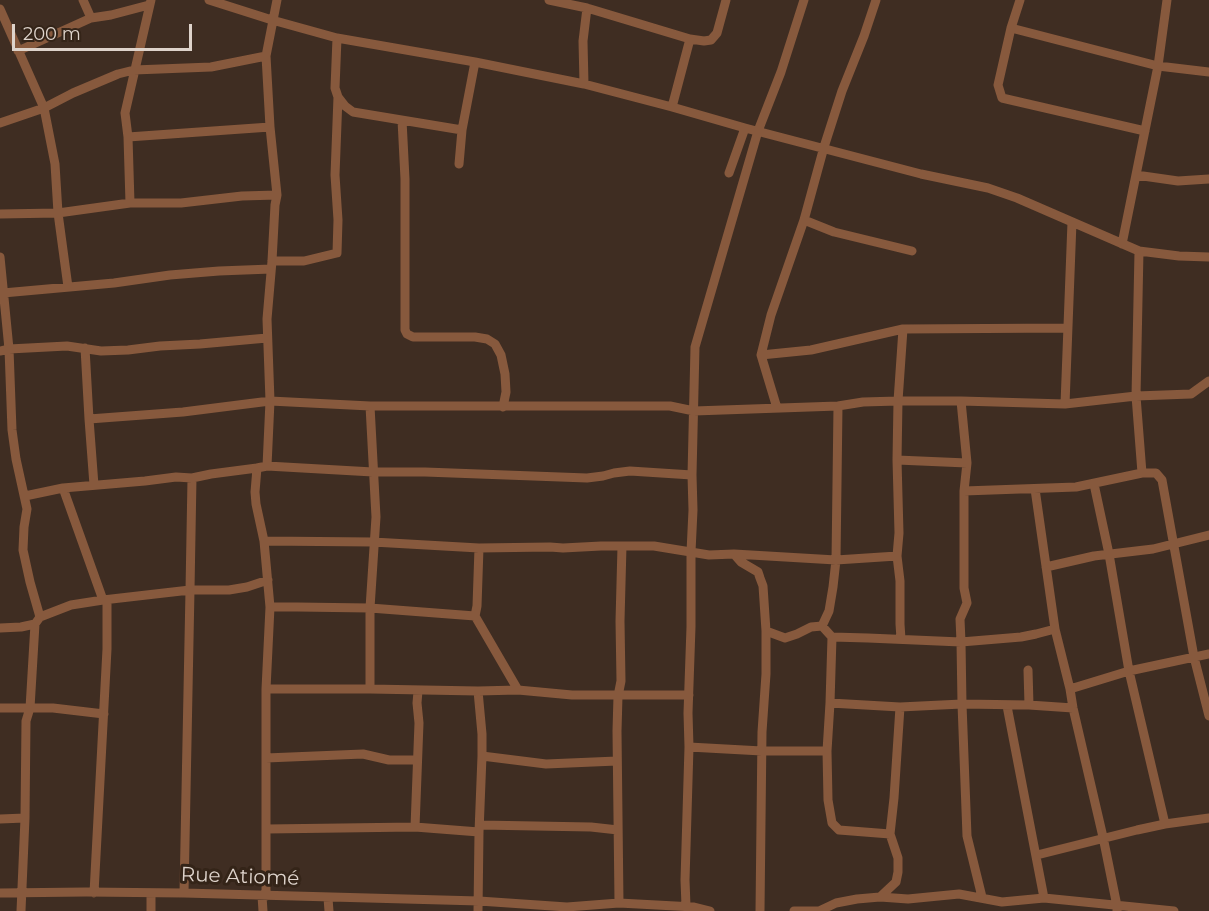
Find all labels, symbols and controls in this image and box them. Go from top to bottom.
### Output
scale bar [15,12,195,50]
text: 200 m [23,23,81,45]
street label: Rue Atiomé [180,863,300,891]

